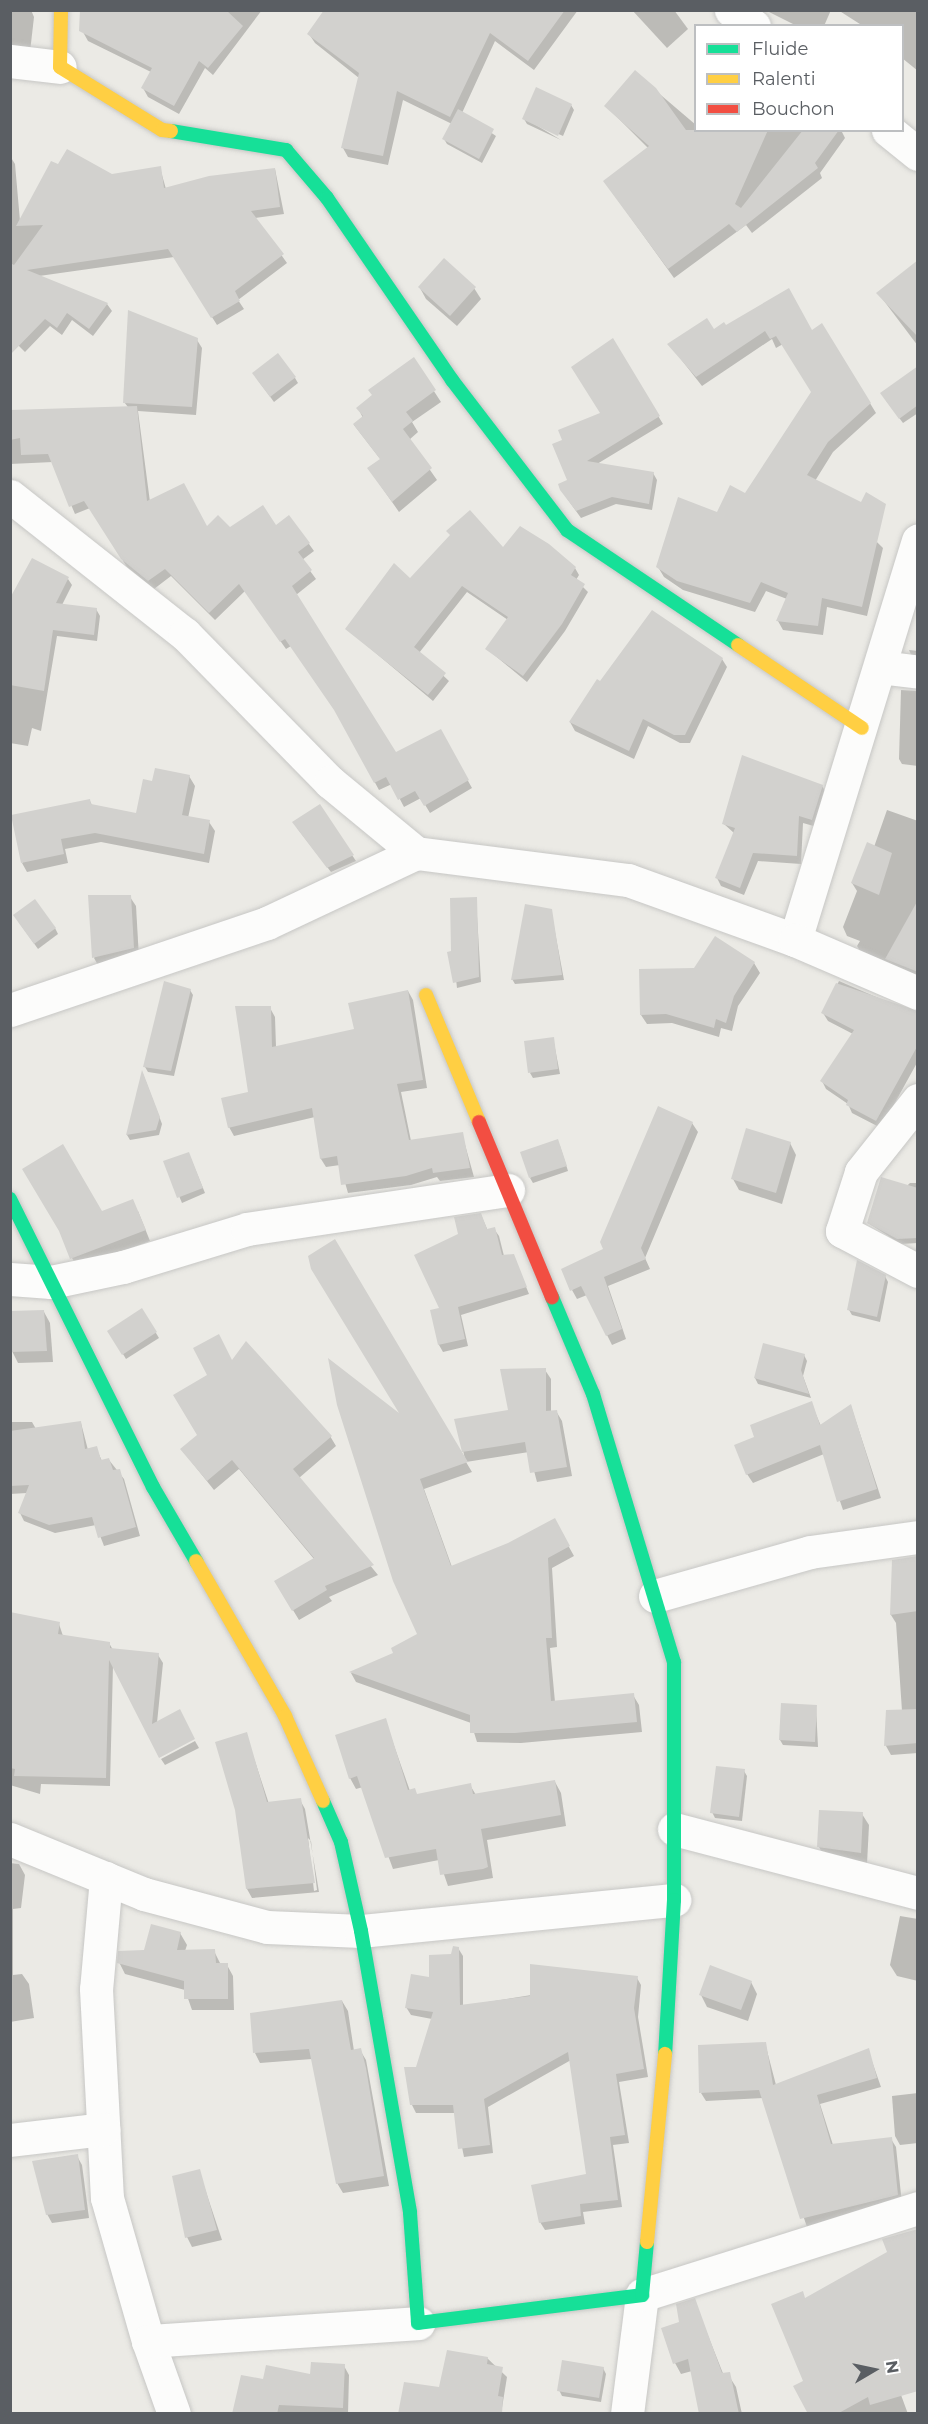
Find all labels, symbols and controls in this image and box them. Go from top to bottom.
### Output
legend [694,24,904,132]
text: Fluide [752,38,808,60]
text: Ralenti [752,68,816,90]
text: Bouchon [752,98,835,120]
north arrow [844,2340,904,2400]
text: N [882,2359,903,2375]

